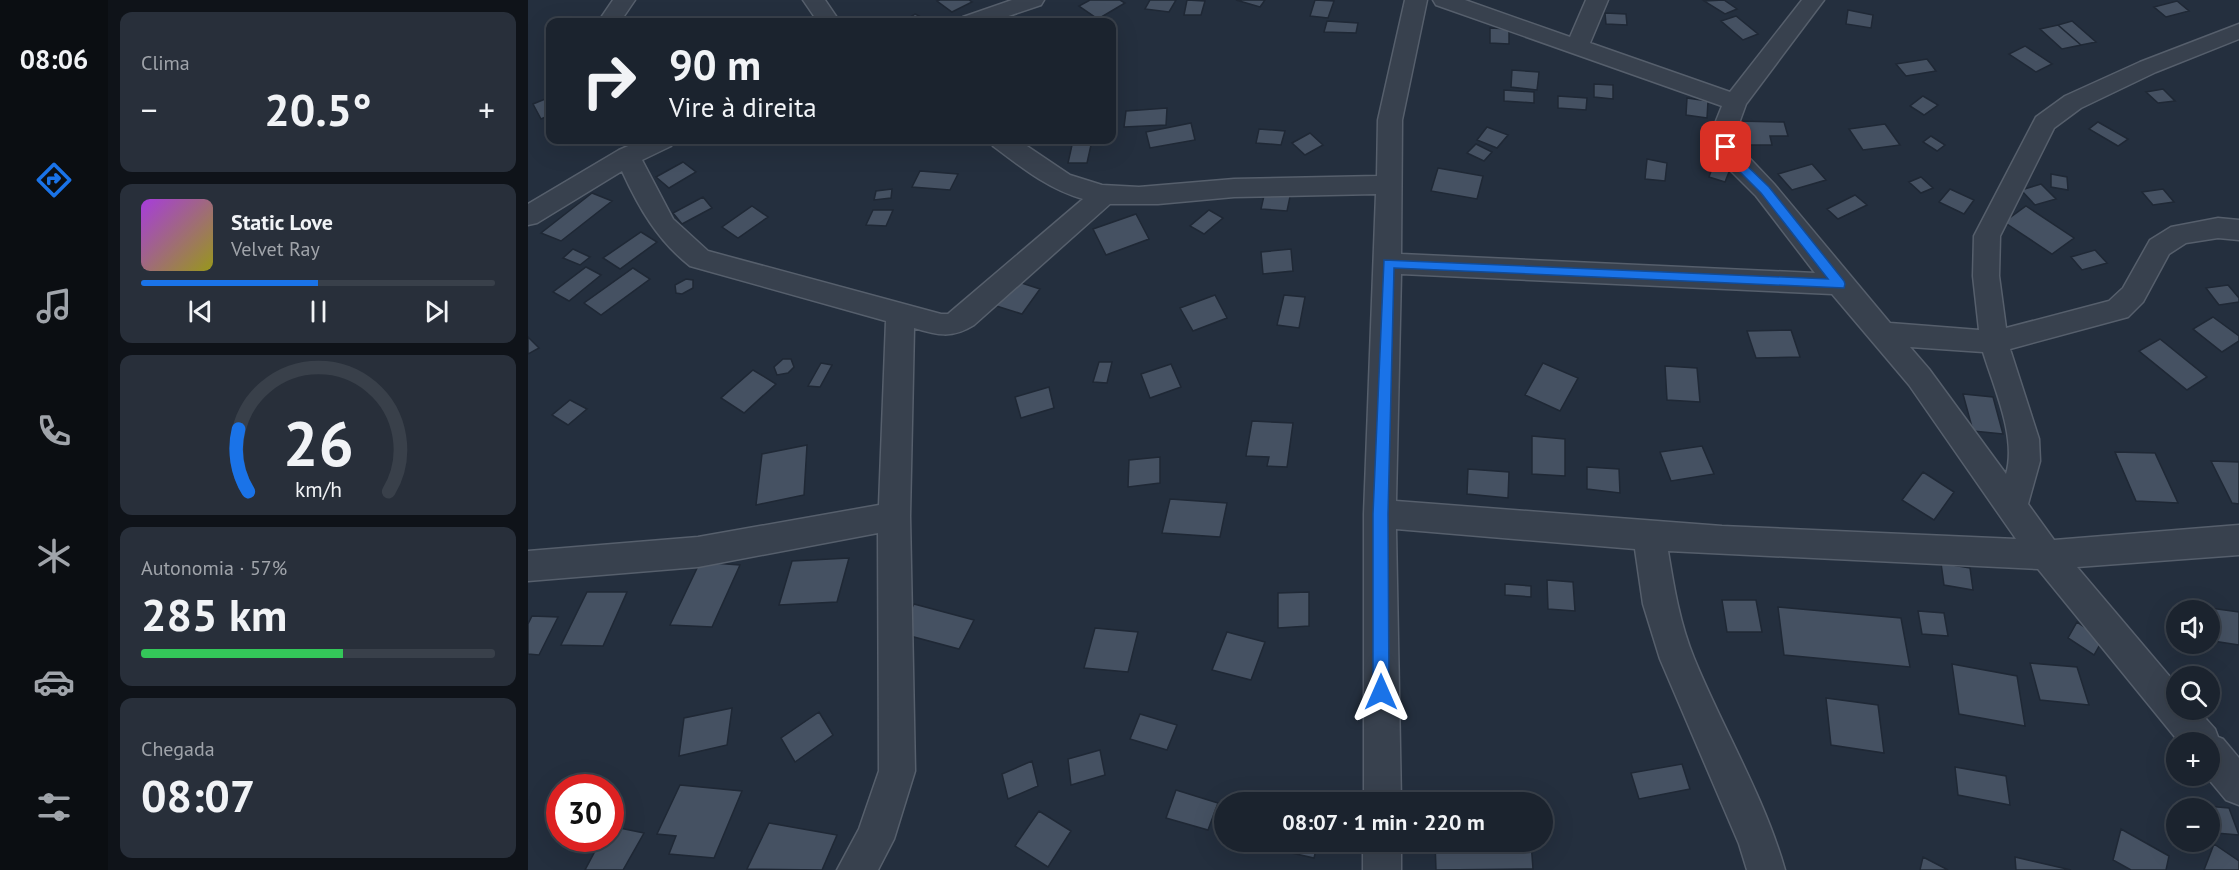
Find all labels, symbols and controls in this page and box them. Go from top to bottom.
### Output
text: 90 m [669,37,761,92]
text: 08:06 [20,42,88,76]
icon: right [570,42,648,120]
text: Clima [141,50,190,76]
text: 20.5° [264,80,372,138]
text: − [141,88,158,131]
text: + [478,88,495,131]
text: Vire à direita [669,90,817,124]
pin [1700,121,1751,172]
icon: arrive [1709,130,1742,163]
icon: directions [33,159,75,201]
text: Static Love [231,208,333,236]
text: Velvet Ray [231,236,320,262]
icon: music [33,285,75,327]
icon: previous [184,295,217,328]
icon: pause [302,295,335,328]
icon: next [420,295,453,328]
text: 26 [283,402,353,483]
icon: phone [33,410,75,452]
text: km/h [294,475,341,503]
icon: climate [33,535,75,577]
text: Autonomia · 57% [141,555,287,581]
text: 285 km [141,585,287,643]
map controls [2166,600,2220,852]
button: sound [2166,600,2220,654]
position arrow [1349,660,1413,724]
icon: car [33,661,75,703]
button: search [2166,666,2220,720]
button: + [2166,732,2220,786]
text: Chegada [141,736,215,762]
text: 08:07 [141,766,255,824]
speed limit sign: 30 [546,774,624,852]
icon: filters [33,786,75,828]
button: − [2166,798,2220,852]
text: 08:07 · 1 min · 220 m [1282,808,1485,836]

